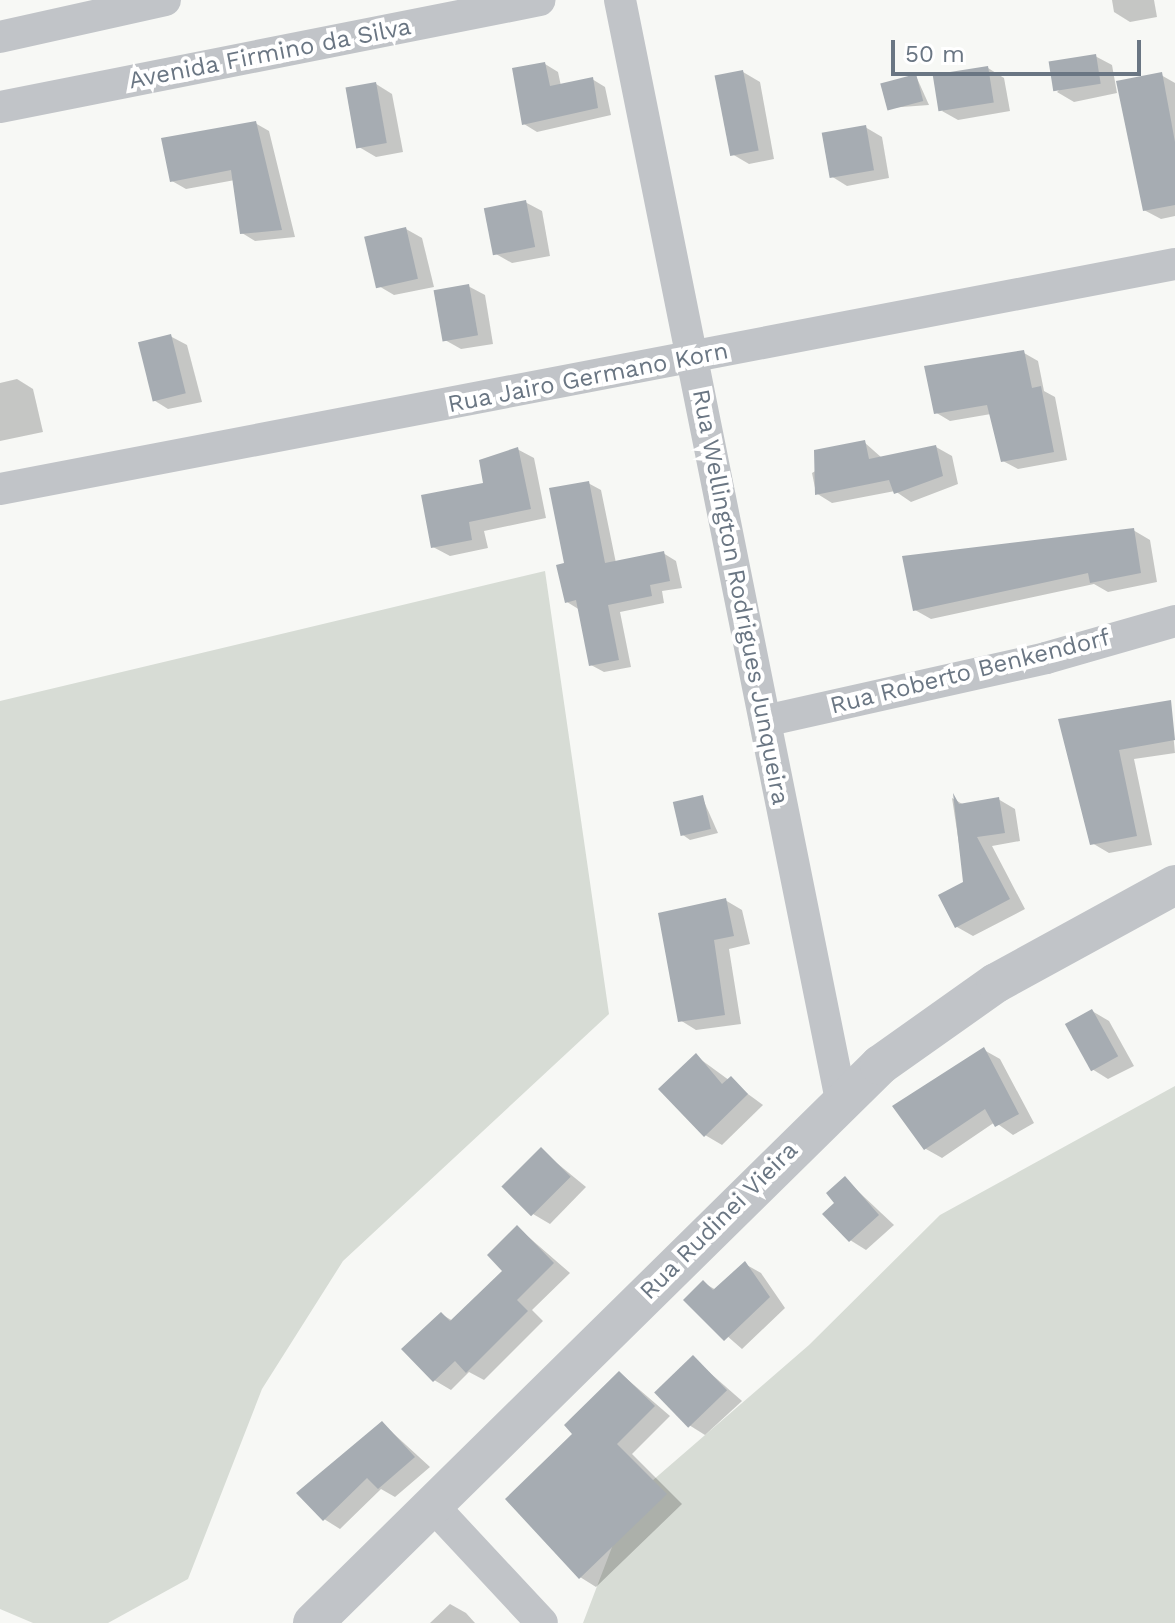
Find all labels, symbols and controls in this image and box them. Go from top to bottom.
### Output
street label: Avenida Firmino da Silva [126,12,414,96]
scale bar [895,24,1145,74]
text: 50 m [905,40,965,68]
street label: Rua Jairo Germano Korn [445,337,731,419]
street label: Rua Wellington Rodrigues Junqueira [685,386,795,808]
street label: Rua Roberto Benkendorf [827,623,1113,721]
street label: Rua Rudinei Vieira [634,1136,804,1306]

